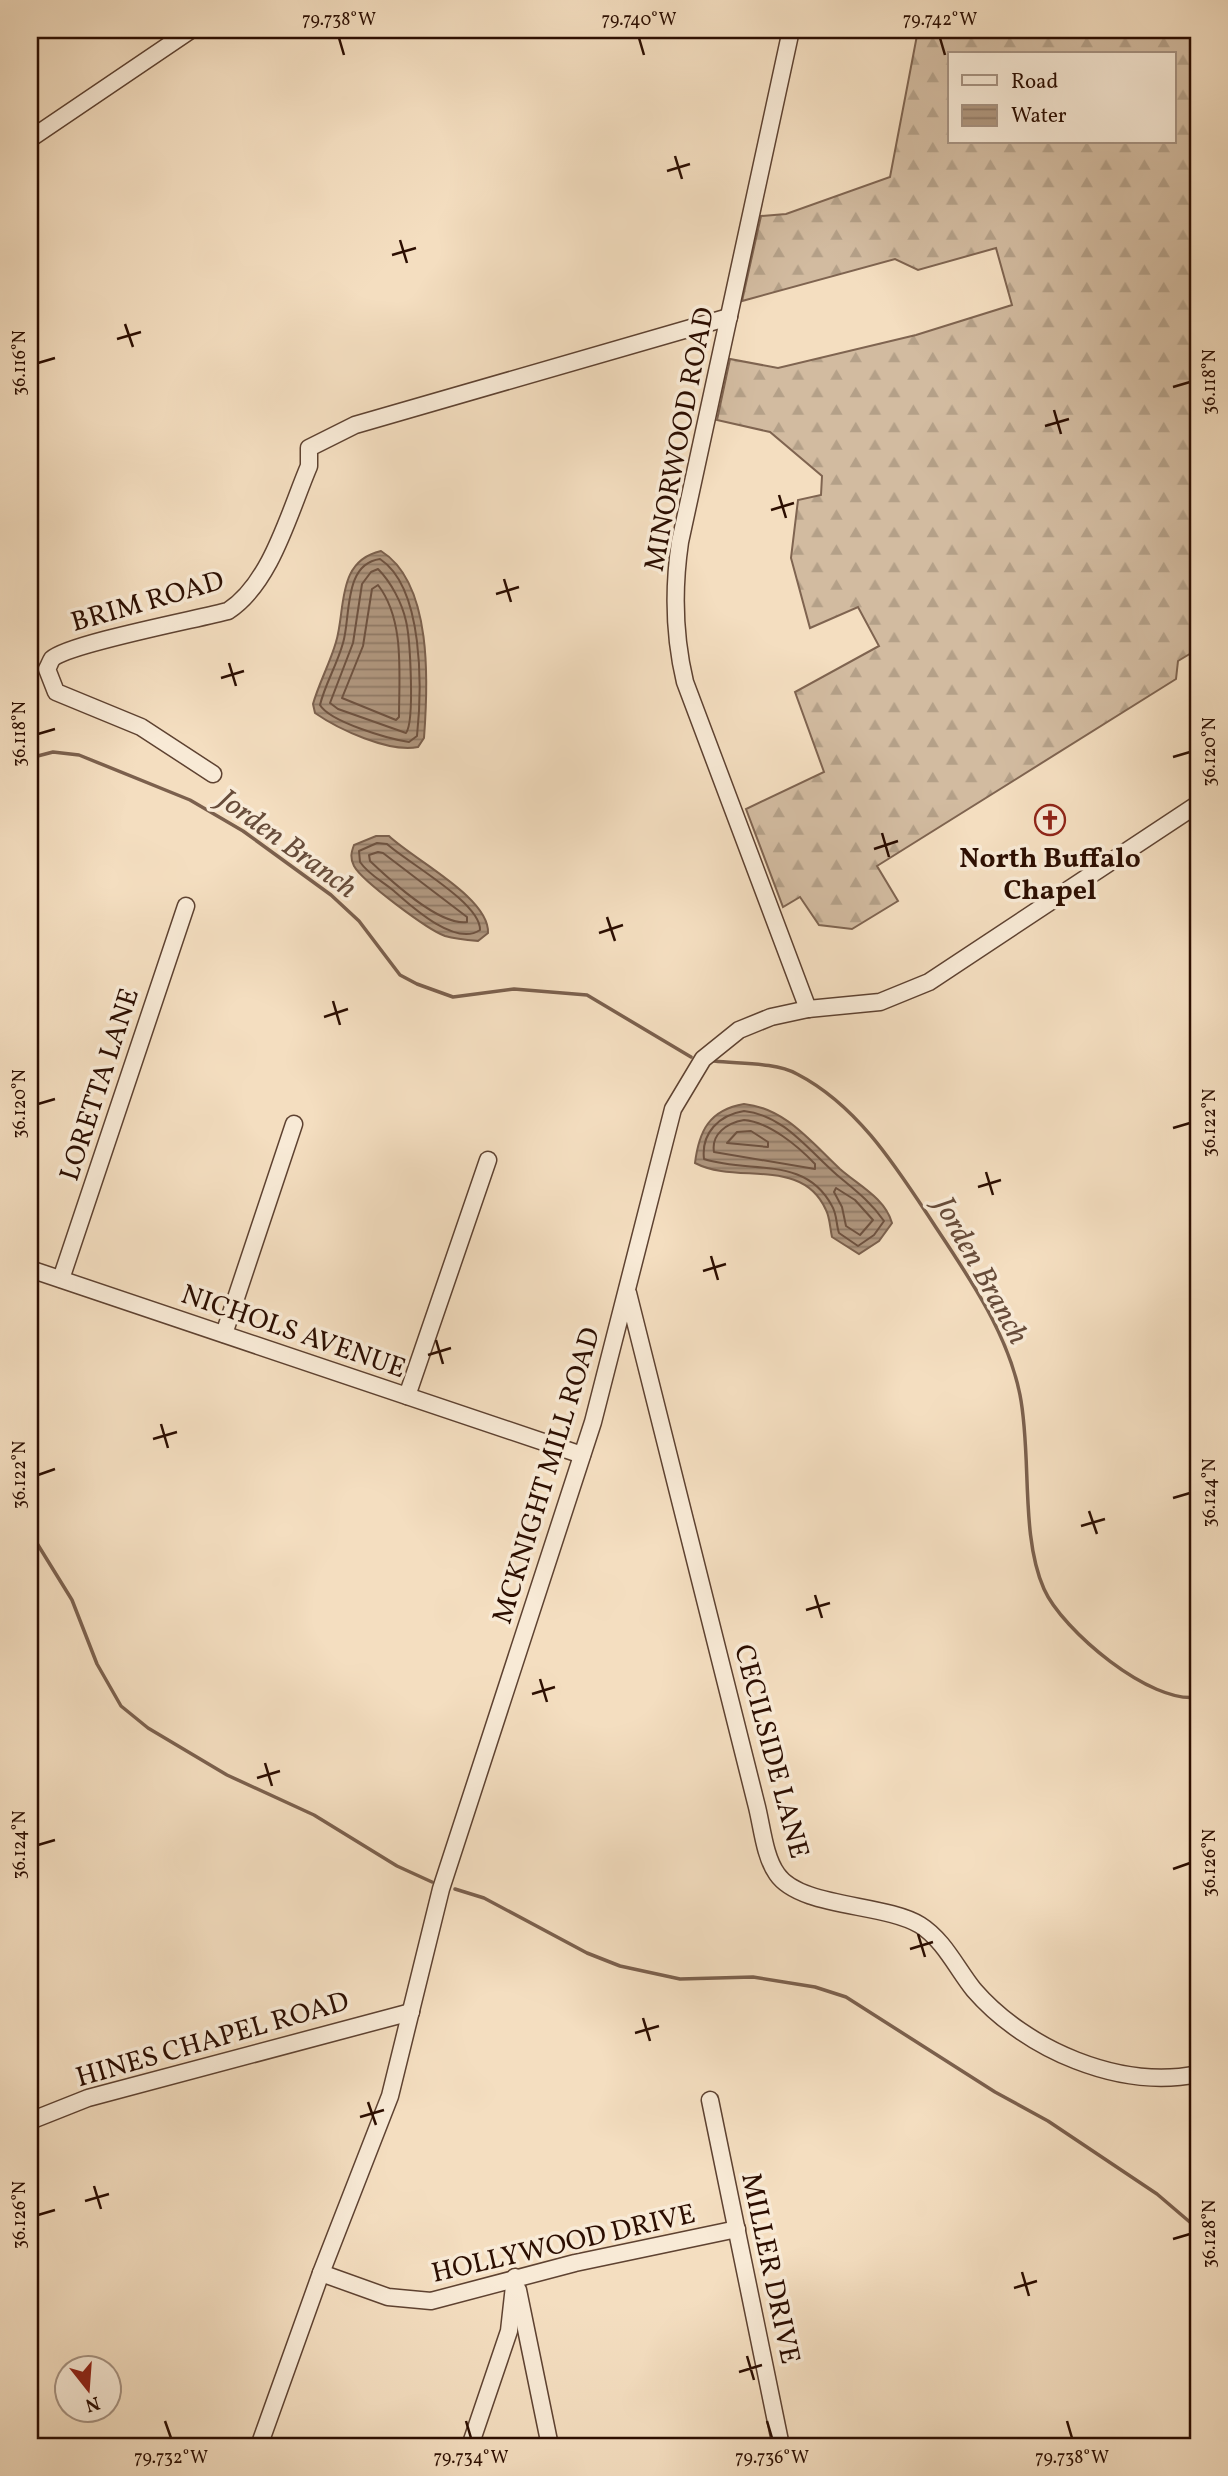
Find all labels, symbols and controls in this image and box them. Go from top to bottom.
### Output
text: 79.738°W [302,8,376,33]
text: 79.740°W [601,8,677,33]
text: 79.742°W [903,8,977,33]
legend [948,52,1176,144]
text: Road [1011,68,1058,97]
text: Water [1011,102,1067,131]
street label: MINORWOOD ROAD [636,304,725,575]
text: 36.116°N [8,330,33,396]
text: 36.118°N [1198,349,1223,415]
street label: BRIM ROAD [67,562,229,643]
text: 36.118°N [8,701,33,767]
text: 36.120°N [1198,717,1223,787]
water label: Jorden Branch [206,778,365,910]
church icon: North Buffalo Chapel [1033,803,1067,837]
place label: North Buffalo Chapel [959,840,1141,911]
street label: LORETTA LANE [51,983,150,1186]
text: 36.120°N [8,1069,33,1139]
text: 36.122°N [1198,1089,1223,1157]
water label: Jorden Branch [921,1187,1038,1353]
street label: NICHOLS AVENUE [176,1276,411,1389]
street label: MCKNIGHT MILL ROAD [484,1323,611,1629]
text: 36.122°N [8,1441,33,1509]
text: 36.124°N [1198,1459,1223,1528]
street label: CECILSIDE LANE [723,1640,818,1863]
text: 36.124°N [8,1811,33,1880]
text: 36.126°N [1198,1829,1223,1897]
street label: HINES CHAPEL ROAD [72,1983,354,2098]
street label: MILLER DRIVE [730,2169,809,2368]
text: 36.126°N [8,2181,33,2249]
street label: HOLLYWOOD DRIVE [428,2195,699,2294]
text: 36.128°N [1198,2200,1223,2268]
north arrow [52,2354,122,2424]
text: N [82,2389,103,2418]
text: 79.732°W [134,2446,208,2471]
text: 79.734°W [433,2446,509,2471]
text: 79.736°W [735,2446,809,2471]
text: 79.738°W [1035,2446,1109,2471]

